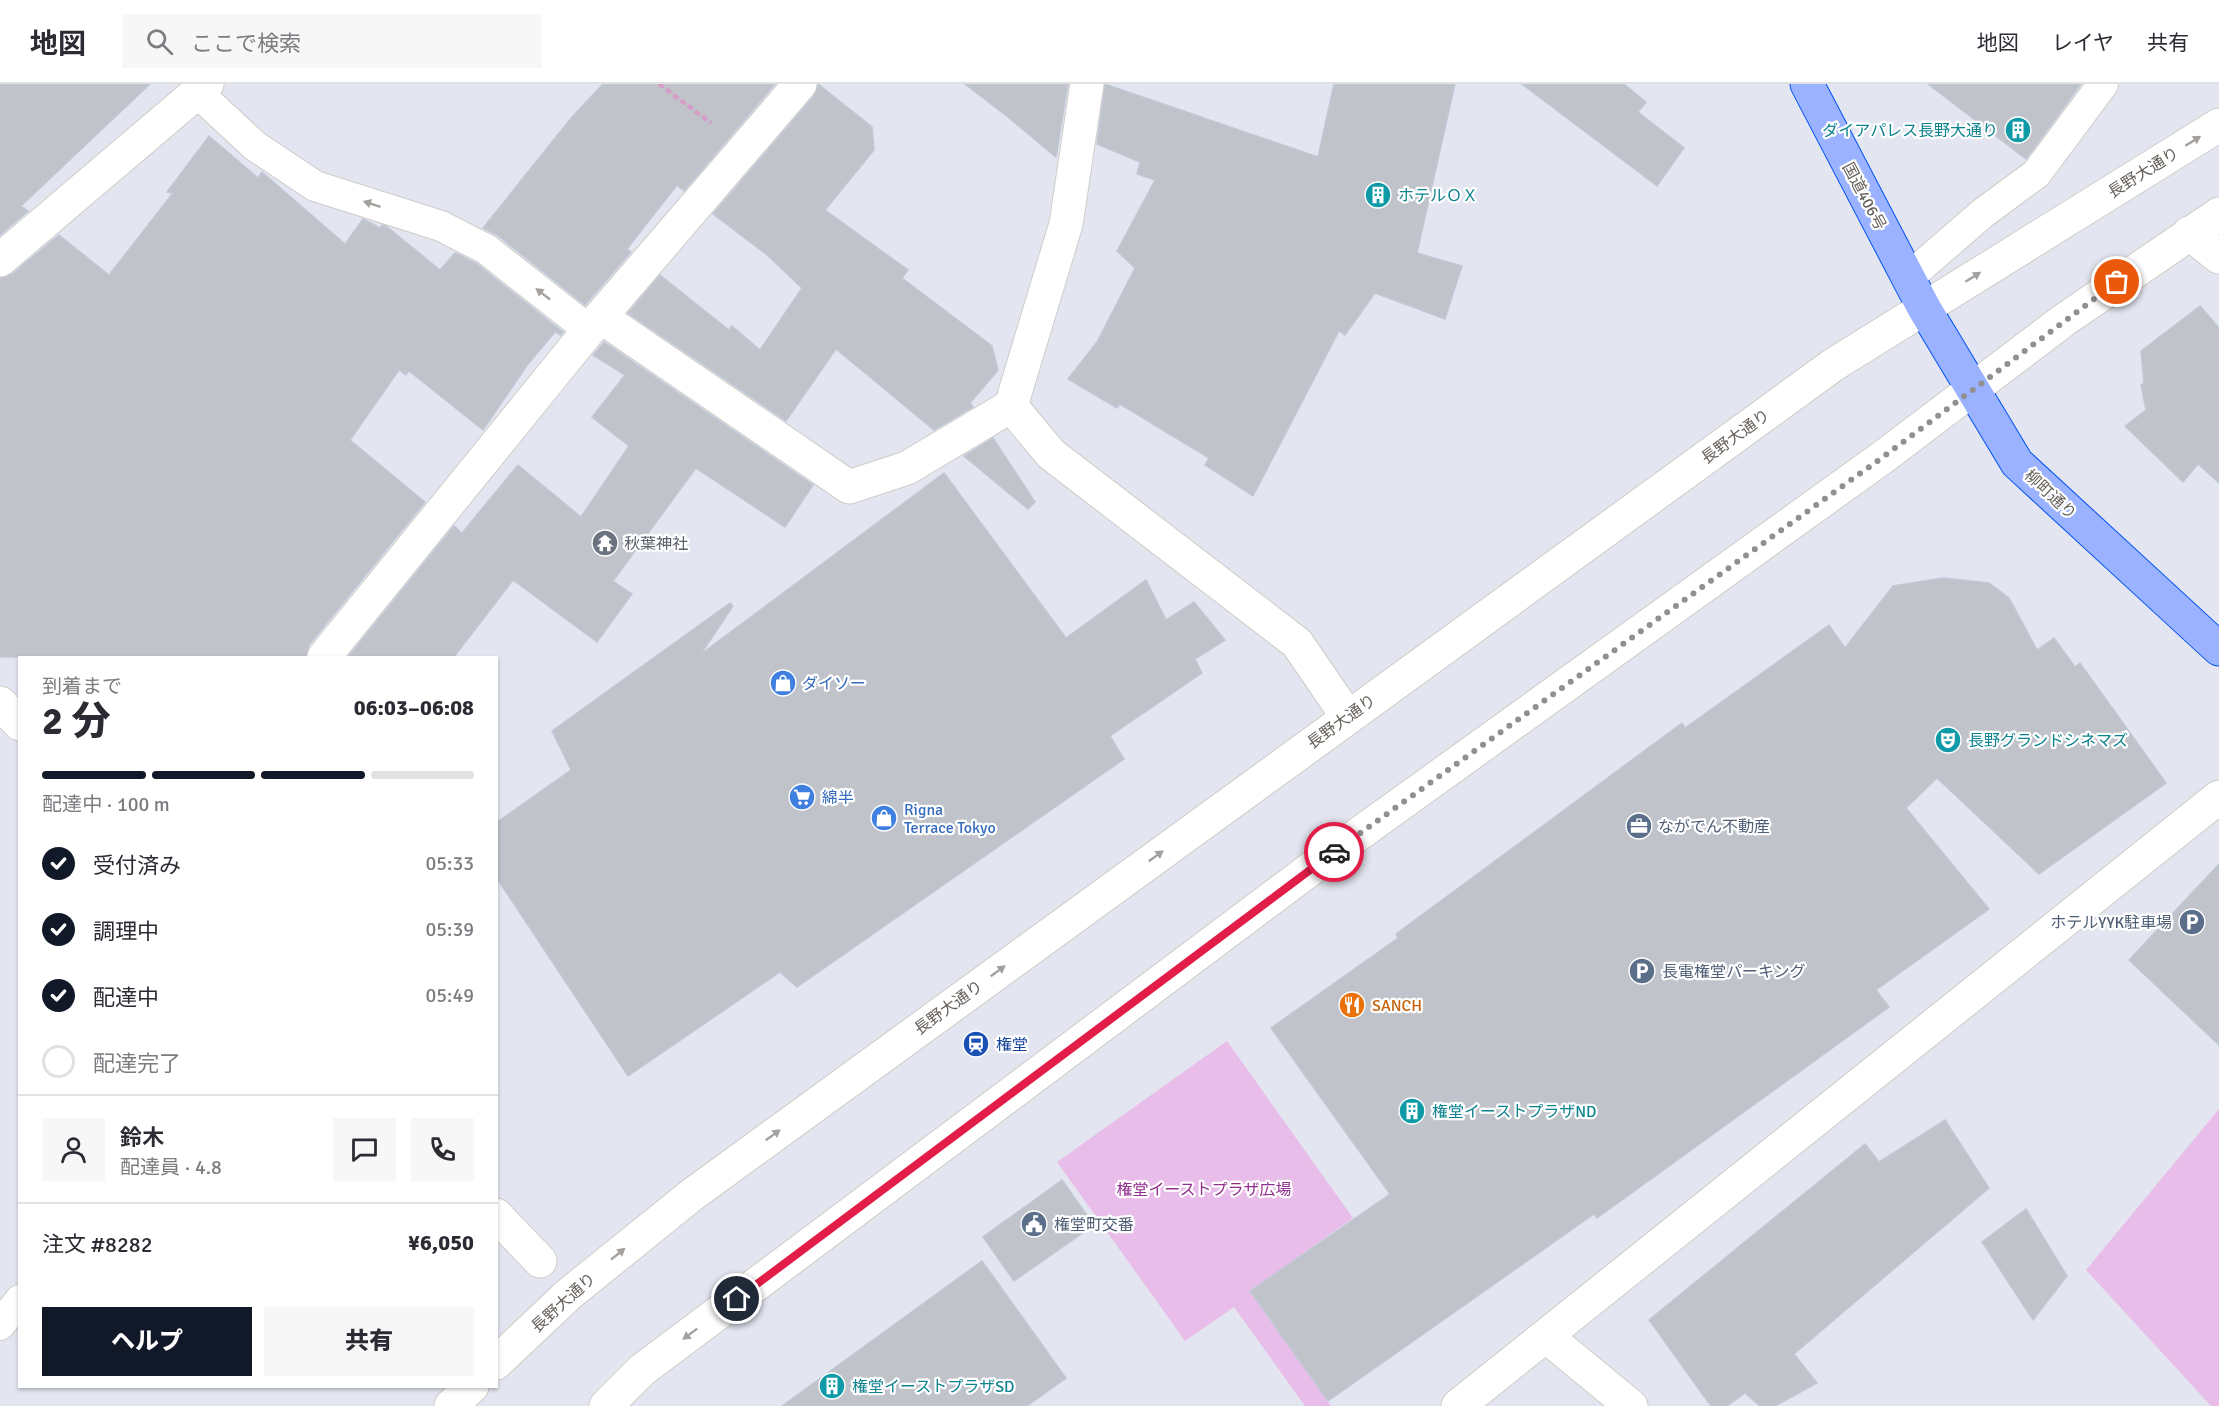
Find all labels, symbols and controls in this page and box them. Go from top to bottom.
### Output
search box [122,14,542,68]
icon: search [143,25,176,58]
text: 地図 [30,27,86,61]
text: ここで検索 [191,30,301,57]
text: 地図 [1977,30,2019,56]
text: レイヤ [2052,30,2114,56]
text: 共有 [2147,30,2189,56]
building icon: ダイアパレス長野大通り [2003,115,2033,145]
place label: ダイアパレス長野大通り [1822,121,1998,141]
one-way arrow [2185,135,2201,146]
street label: 長野大通り [2104,143,2183,203]
street label: 国道406号 [1838,159,1890,234]
building icon: ホテルＯＸ [1363,180,1393,210]
place label: ホテルＯＸ [1398,186,1478,206]
one-way arrow [363,199,381,209]
pin [2091,256,2142,307]
icon: bag [2100,265,2133,298]
one-way arrow [1965,271,1981,282]
one-way arrow [535,287,551,300]
street label: 長野大通り [1697,405,1774,468]
street label: 柳町通り [2020,466,2081,524]
temple icon: 秋葉神社 [590,528,620,558]
place label: 秋葉神社 [624,534,688,554]
shop icon: ダイソー [768,668,798,698]
text: 到着まで [42,674,122,699]
place label: ダイソー [802,674,866,694]
street label: 長野大通り [1303,690,1380,753]
text: 06:03–06:08 [354,694,474,721]
text: 2 分 [42,697,111,745]
theatre icon: 長野グランドシネマズ [1933,725,1963,755]
place label: 長野グランドシネマズ [1968,731,2128,751]
supermarket icon: 綿半 [787,782,817,812]
place label: 綿半 [822,788,854,808]
text: 配達中 · 100 m [42,792,170,817]
place label: Rigna Terrace Tokyo [904,800,996,838]
shop icon: Rigna Terrace Tokyo [869,803,899,833]
office icon: ながでん不動産 [1624,811,1654,841]
place label: ながでん不動産 [1658,817,1770,837]
courier [1304,822,1364,882]
icon: car [1318,836,1351,869]
icon: check [42,847,75,880]
one-way arrow [1148,850,1163,862]
text: 05:33 [425,851,474,876]
text: 受付済み [93,852,181,879]
parking icon: ホテルYYK駐車場 [2177,907,2207,937]
icon: check [42,913,75,946]
place label: ホテルYYK駐車場 [2050,913,2172,933]
text: 05:39 [425,917,474,942]
text: 調理中 [93,918,159,945]
parking icon: 長電権堂パーキング [1627,956,1657,986]
place label: 長電権堂パーキング [1662,962,1806,982]
one-way arrow [990,965,1006,977]
street label: 長野大通り [910,976,987,1039]
icon: check [42,979,75,1012]
text: 05:49 [425,983,474,1008]
text: 配達中 [93,984,159,1011]
restaurant icon: SANCH [1337,990,1367,1020]
place label: SANCH [1372,996,1422,1016]
station icon: 権堂 [961,1029,991,1059]
place label: 権堂 [996,1035,1028,1055]
text: 配達完了 [93,1050,181,1077]
building icon: 権堂イーストプラザND [1397,1096,1427,1126]
place label: 権堂イーストプラザND [1432,1102,1596,1122]
button: person [42,1118,105,1181]
button: chat [333,1118,396,1181]
button: phone [411,1118,474,1181]
text: 鈴木 [120,1124,164,1151]
one-way arrow [765,1129,781,1142]
text: 配達員 · 4.8 [120,1155,222,1180]
park label: 権堂イーストプラザ広場 [1116,1180,1292,1200]
public building icon: 権堂町交番 [1019,1209,1049,1239]
place label: 権堂町交番 [1054,1215,1134,1235]
text: ¥6,050 [408,1229,474,1256]
text: 注文 #8282 [42,1231,153,1258]
one-way arrow [611,1248,626,1261]
street label: 長野大通り [527,1269,600,1337]
pin [711,1273,762,1324]
icon: home [720,1282,753,1315]
button: ヘルプ [42,1307,252,1376]
button: 共有 [264,1307,474,1376]
one-way arrow [683,1328,699,1340]
building icon: 権堂イーストプラザSD [817,1371,847,1401]
place label: 権堂イーストプラザSD [852,1377,1014,1397]

